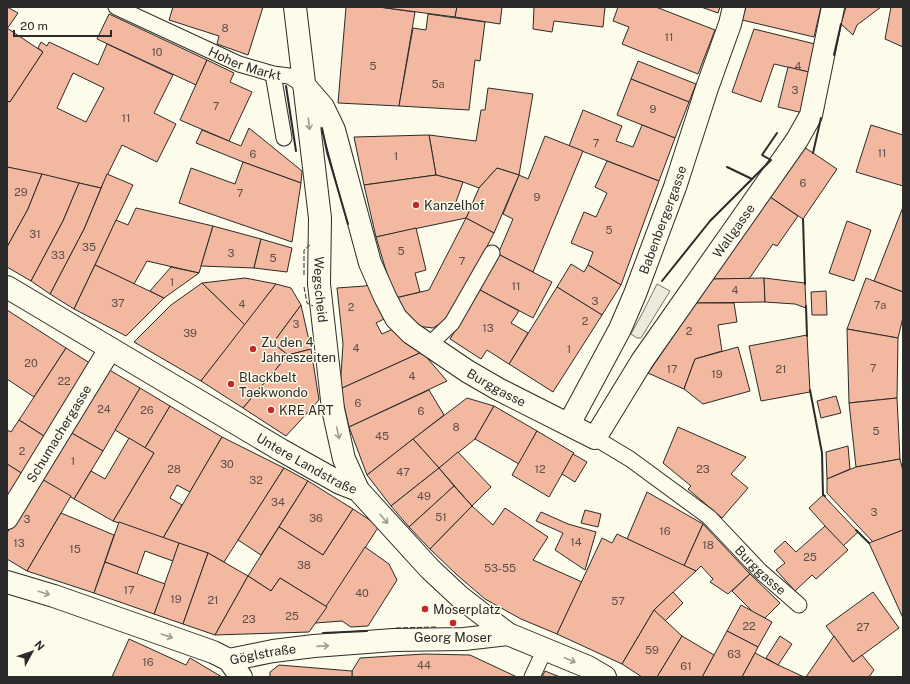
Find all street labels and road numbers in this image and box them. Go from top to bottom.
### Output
street label: Hoher Markt [206,43,282,82]
street label: Babenbergergasse [636,164,689,276]
street label: Wallgasse [709,201,757,261]
street label: Wegscheid [311,256,331,323]
street label: Burggasse [465,365,529,409]
street label: Schumachergasse [23,382,94,485]
street label: Untere Landstraße [254,430,359,496]
street label: Burggasse [732,542,789,598]
street label: Göglstraße [228,641,297,667]

